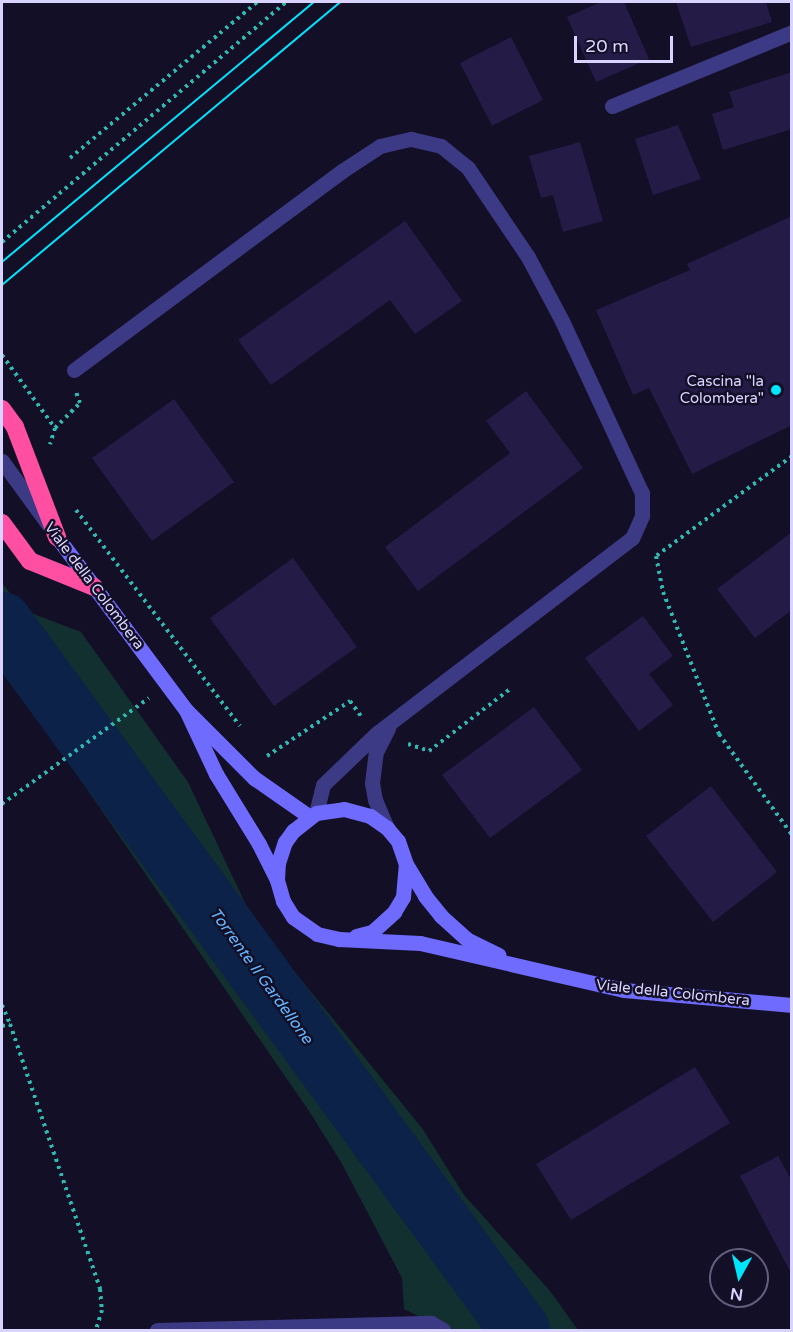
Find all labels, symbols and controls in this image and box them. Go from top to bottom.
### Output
scale bar [577,24,676,62]
text: 20 m [585,35,629,57]
place label: Cascina "la Colombera" [680,372,764,407]
marker: Cascina "la Colombera" [769,383,783,397]
street label: Viale della Colombera [40,519,148,653]
water label: Torrente Il Gardellone [205,904,317,1048]
street label: Viale della Colombera [595,976,751,1010]
north arrow [709,1248,769,1308]
text: N [729,1283,745,1305]

